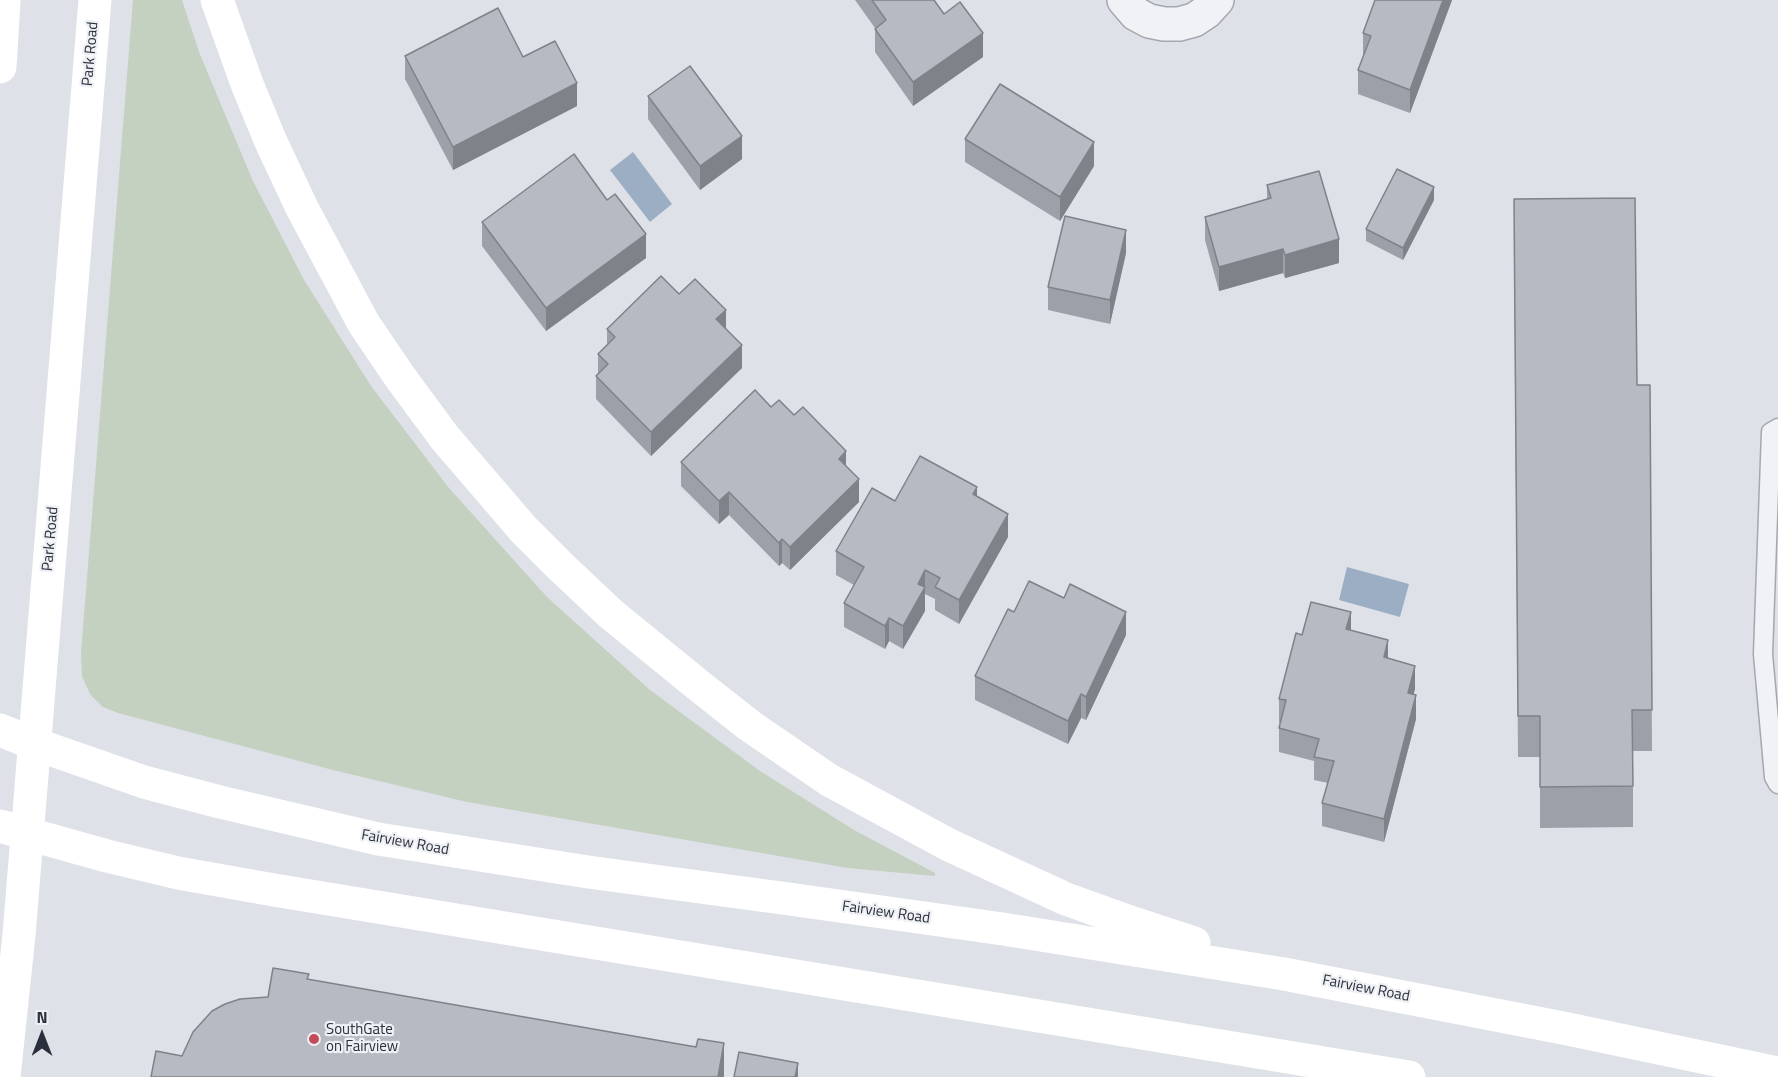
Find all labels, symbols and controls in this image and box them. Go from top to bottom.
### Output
street label: Park Road [79,21,103,87]
street label: Park Road [39,506,63,572]
street label: Fairview Road [360,826,450,860]
street label: Fairview Road [841,898,931,928]
street label: Fairview Road [1321,972,1411,1006]
north arrow [12,1005,72,1065]
text: N [36,1005,48,1029]
place label: SouthGate on Fairview [326,1021,398,1056]
marker: SouthGate on Fairview [307,1032,321,1046]

